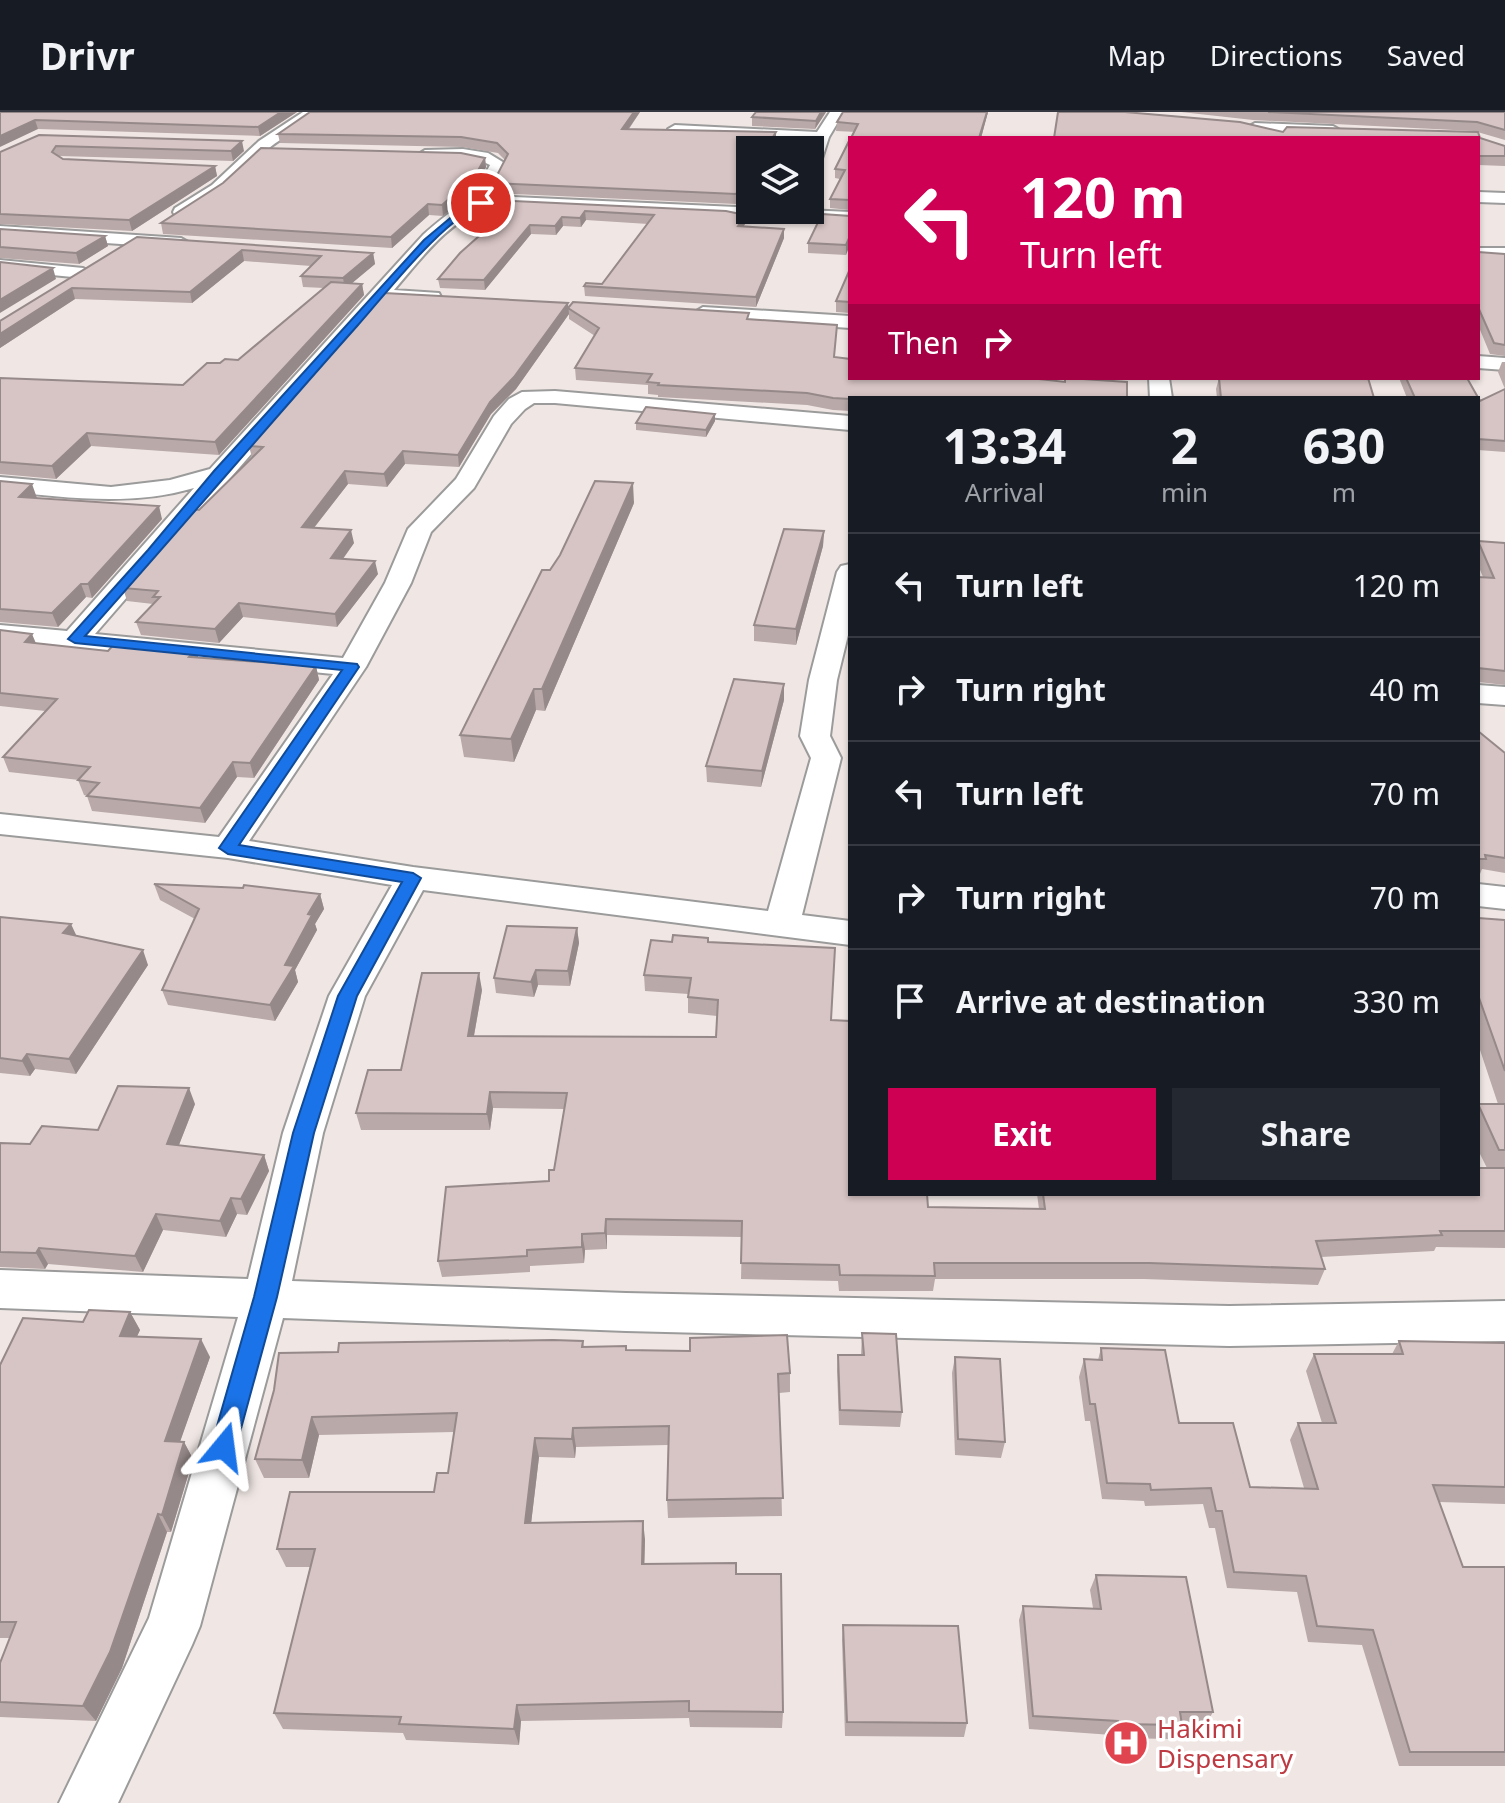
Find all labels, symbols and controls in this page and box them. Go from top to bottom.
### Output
text: Drivr [40,29,135,81]
text: Map [1107,36,1166,74]
text: Directions [1210,36,1343,74]
text: Saved [1387,36,1465,74]
map controls [736,136,824,224]
button: layers [736,136,824,224]
text: 120 m [1020,158,1185,234]
icon: left [888,168,992,272]
pin [447,169,515,237]
icon: arrive [459,181,503,225]
text: Turn left [1020,230,1162,279]
icon: right [975,320,1019,364]
text: Then [888,322,959,363]
text: 13:34 [943,413,1066,478]
text: 2 [1171,413,1198,478]
text: 630 [1303,413,1385,478]
text: Arrival [965,474,1044,510]
text: min [1161,474,1208,510]
text: m [1332,474,1356,510]
icon: left [888,563,932,607]
text: Turn left [956,565,1084,606]
text: 120 m [1353,565,1440,606]
icon: right [888,667,932,711]
text: Turn right [956,669,1106,710]
text: 40 m [1370,669,1440,710]
icon: left [888,771,932,815]
text: Turn left [956,773,1084,814]
text: 70 m [1370,773,1440,814]
icon: right [888,875,932,919]
text: Turn right [956,877,1106,918]
text: 70 m [1370,877,1440,918]
icon: arrive [888,979,932,1023]
text: Arrive at destination [956,981,1266,1022]
text: 330 m [1353,981,1440,1022]
button: Exit [888,1088,1156,1180]
button: Share [1172,1088,1440,1180]
position arrow [182,1405,266,1489]
place label: Hakimi Dispensary [1157,1710,1294,1776]
hospital icon: Hakimi Dispensary [1102,1719,1150,1767]

